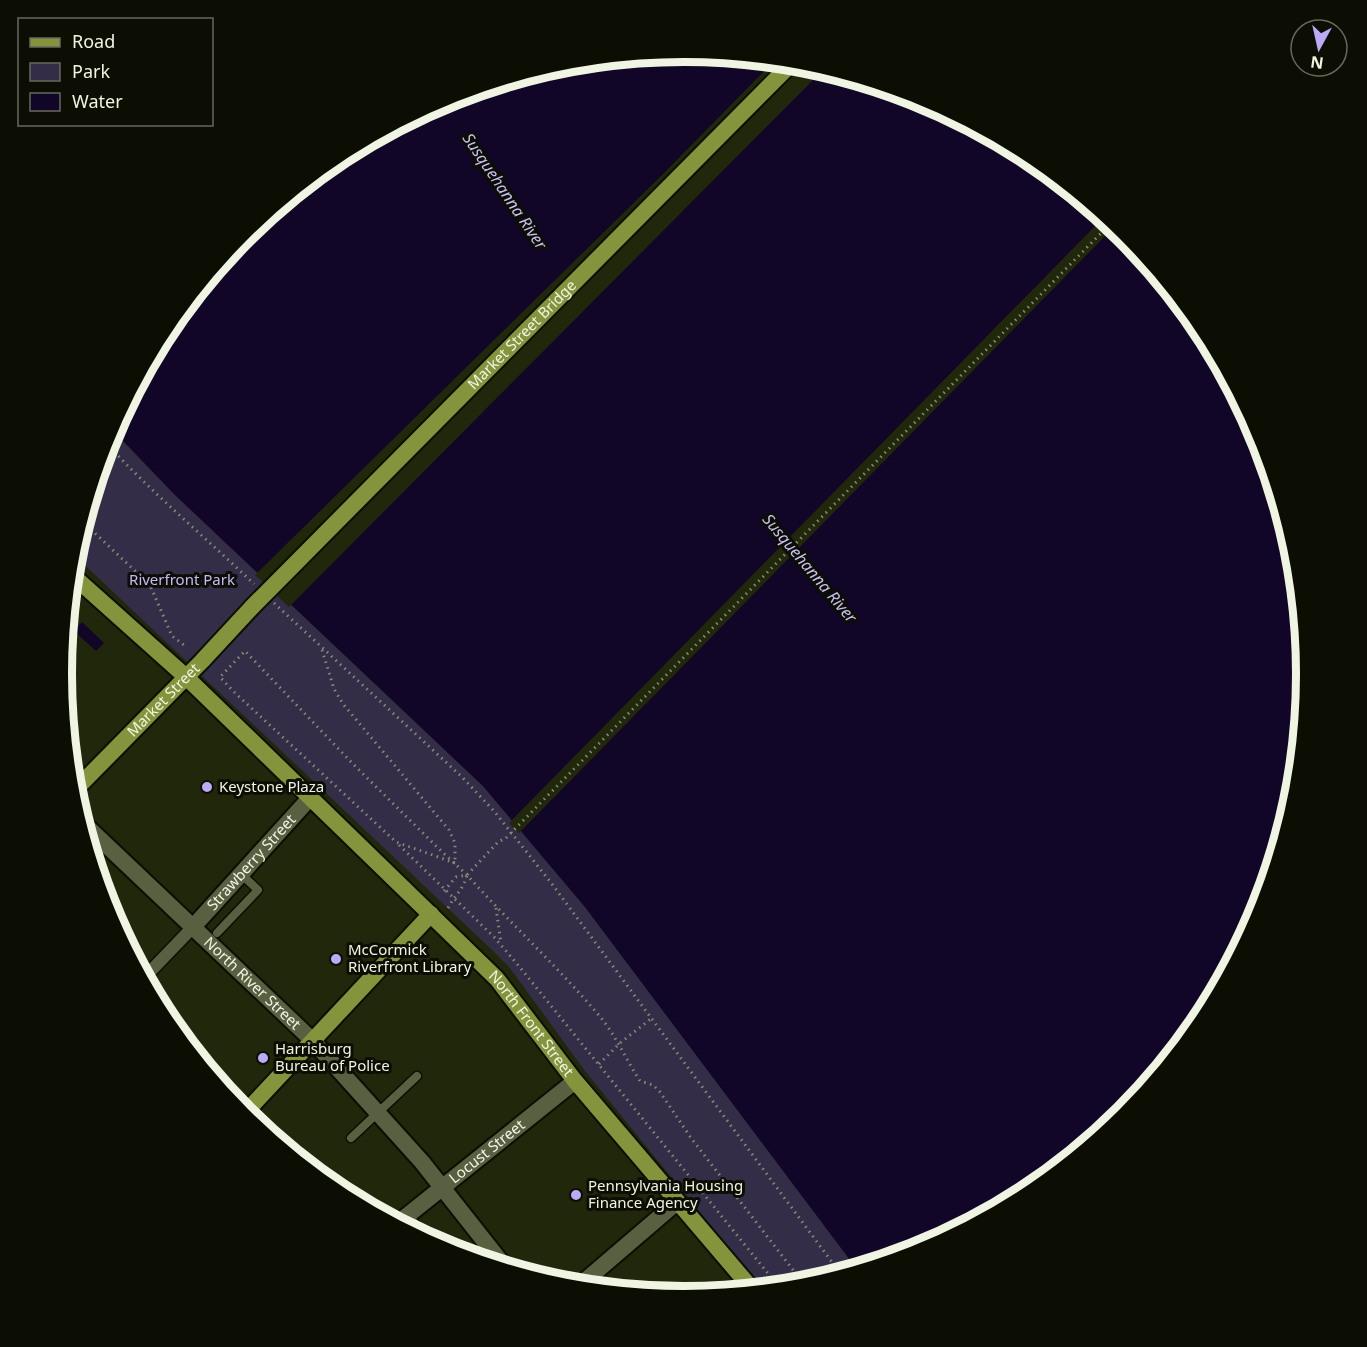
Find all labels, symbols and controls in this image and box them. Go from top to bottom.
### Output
legend [18,18,213,126]
north arrow [1289,18,1349,78]
text: Road [72,29,115,53]
text: N [1309,51,1325,75]
text: Park [72,59,110,83]
text: Water [72,89,123,113]
water label: Susquehanna River [458,128,552,254]
street label: Market Street Bridge [463,275,580,393]
water label: Susquehanna River [758,509,863,628]
park label: Riverfront Park [129,569,235,589]
street label: Market Street [122,658,204,741]
place label: Keystone Plaza [219,776,324,796]
marker: Keystone Plaza [200,780,214,794]
street label: Strawberry Street [202,809,300,914]
street label: North River Street [200,932,306,1034]
place label: McCormick Riverfront Library [348,939,472,976]
marker: McCormick Riverfront Library [329,952,343,966]
street label: North Front Street [485,965,579,1081]
place label: Harrisburg Bureau of Police [275,1038,390,1075]
marker: Harrisburg Bureau of Police [256,1051,270,1065]
street label: Locust Street [444,1114,529,1187]
place label: Pennsylvania Housing Finance Agency [588,1175,743,1212]
marker: Pennsylvania Housing Finance Agency [569,1188,583,1202]

